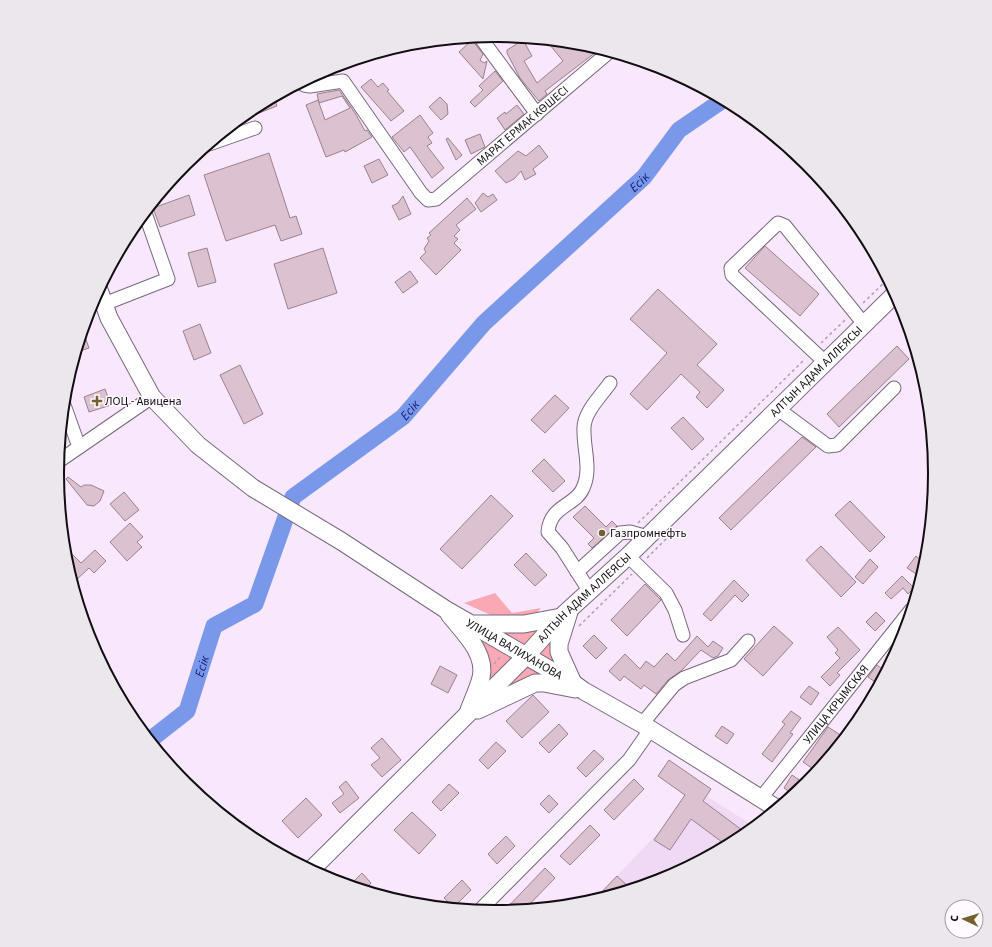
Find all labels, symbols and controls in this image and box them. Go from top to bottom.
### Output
street label: МАРАТ ЕРМАК КӨШЕСІ [473,82,572,170]
water label: Есік [626,169,655,196]
street label: АЛТЫН АДАМ АЛЛЕЯСЫ [766,322,867,421]
place label: ЛОЦ - Авицена [105,393,182,410]
marker: ЛОЦ - Авицена [92,396,102,406]
water label: Есік [396,396,424,424]
place label: Газпромнефть [610,525,687,542]
marker: Газпромнефть [597,528,607,538]
street label: АЛТЫН АДАМ АЛЛЕЯСЫ [534,549,635,647]
street label: УЛИЦА ВАЛИХАНОВА [463,615,566,684]
water label: Есік [190,653,214,679]
street label: УЛИЦА КРЫМСКАЯ [799,661,873,748]
north arrow [944,899,984,939]
text: С [947,914,962,922]

